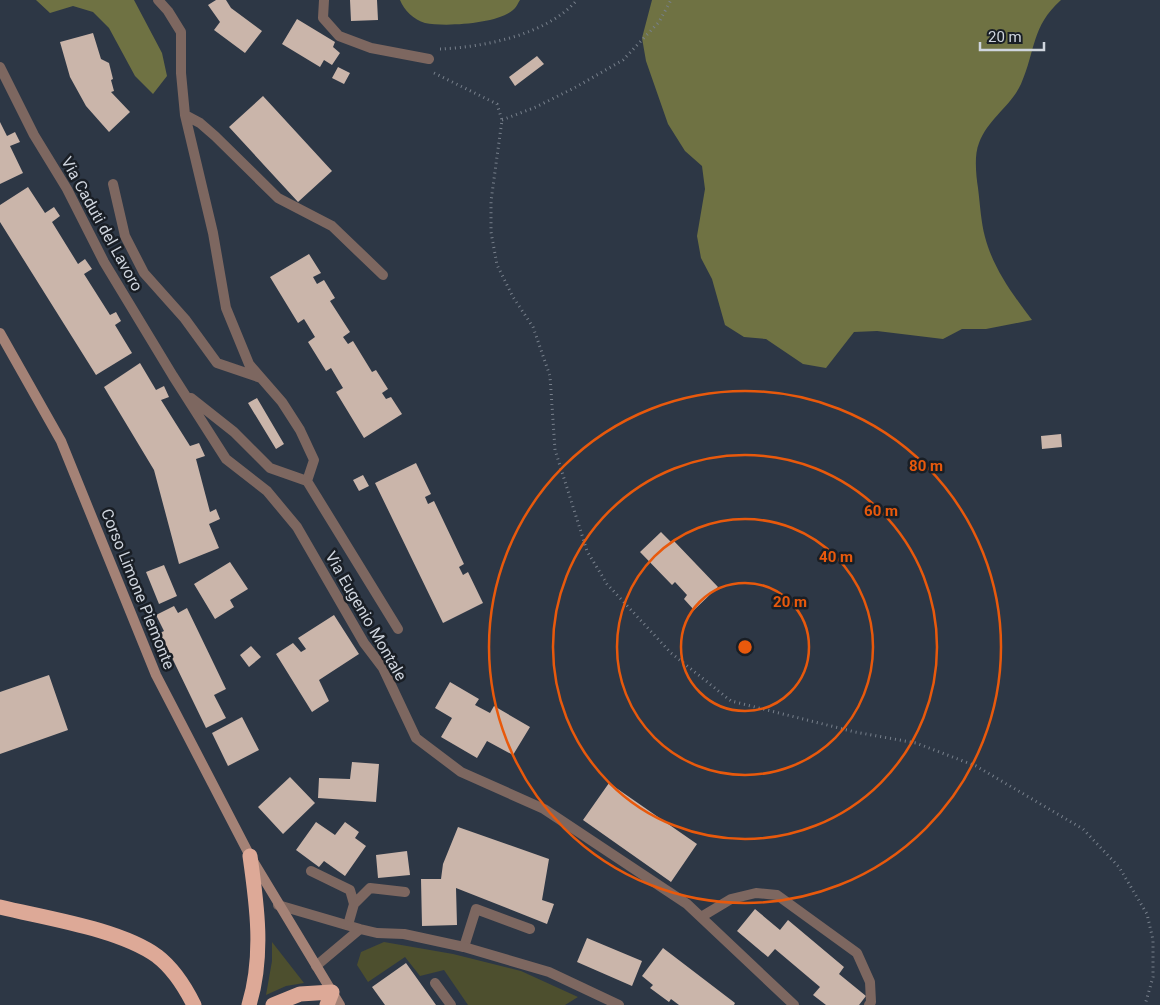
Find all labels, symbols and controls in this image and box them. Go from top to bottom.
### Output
scale bar [980,20,1044,52]
text: 20 m [988,28,1022,46]
street label: Via Caduti del Lavoro [57,154,147,294]
text: 80 m [909,457,943,475]
text: 60 m [864,502,898,520]
street label: Corso Limone Piemonte [97,506,179,672]
street label: Via Eugenio Montale [321,548,411,684]
text: 40 m [819,548,853,566]
text: 20 m [773,593,807,611]
centre of rings [736,638,754,656]

